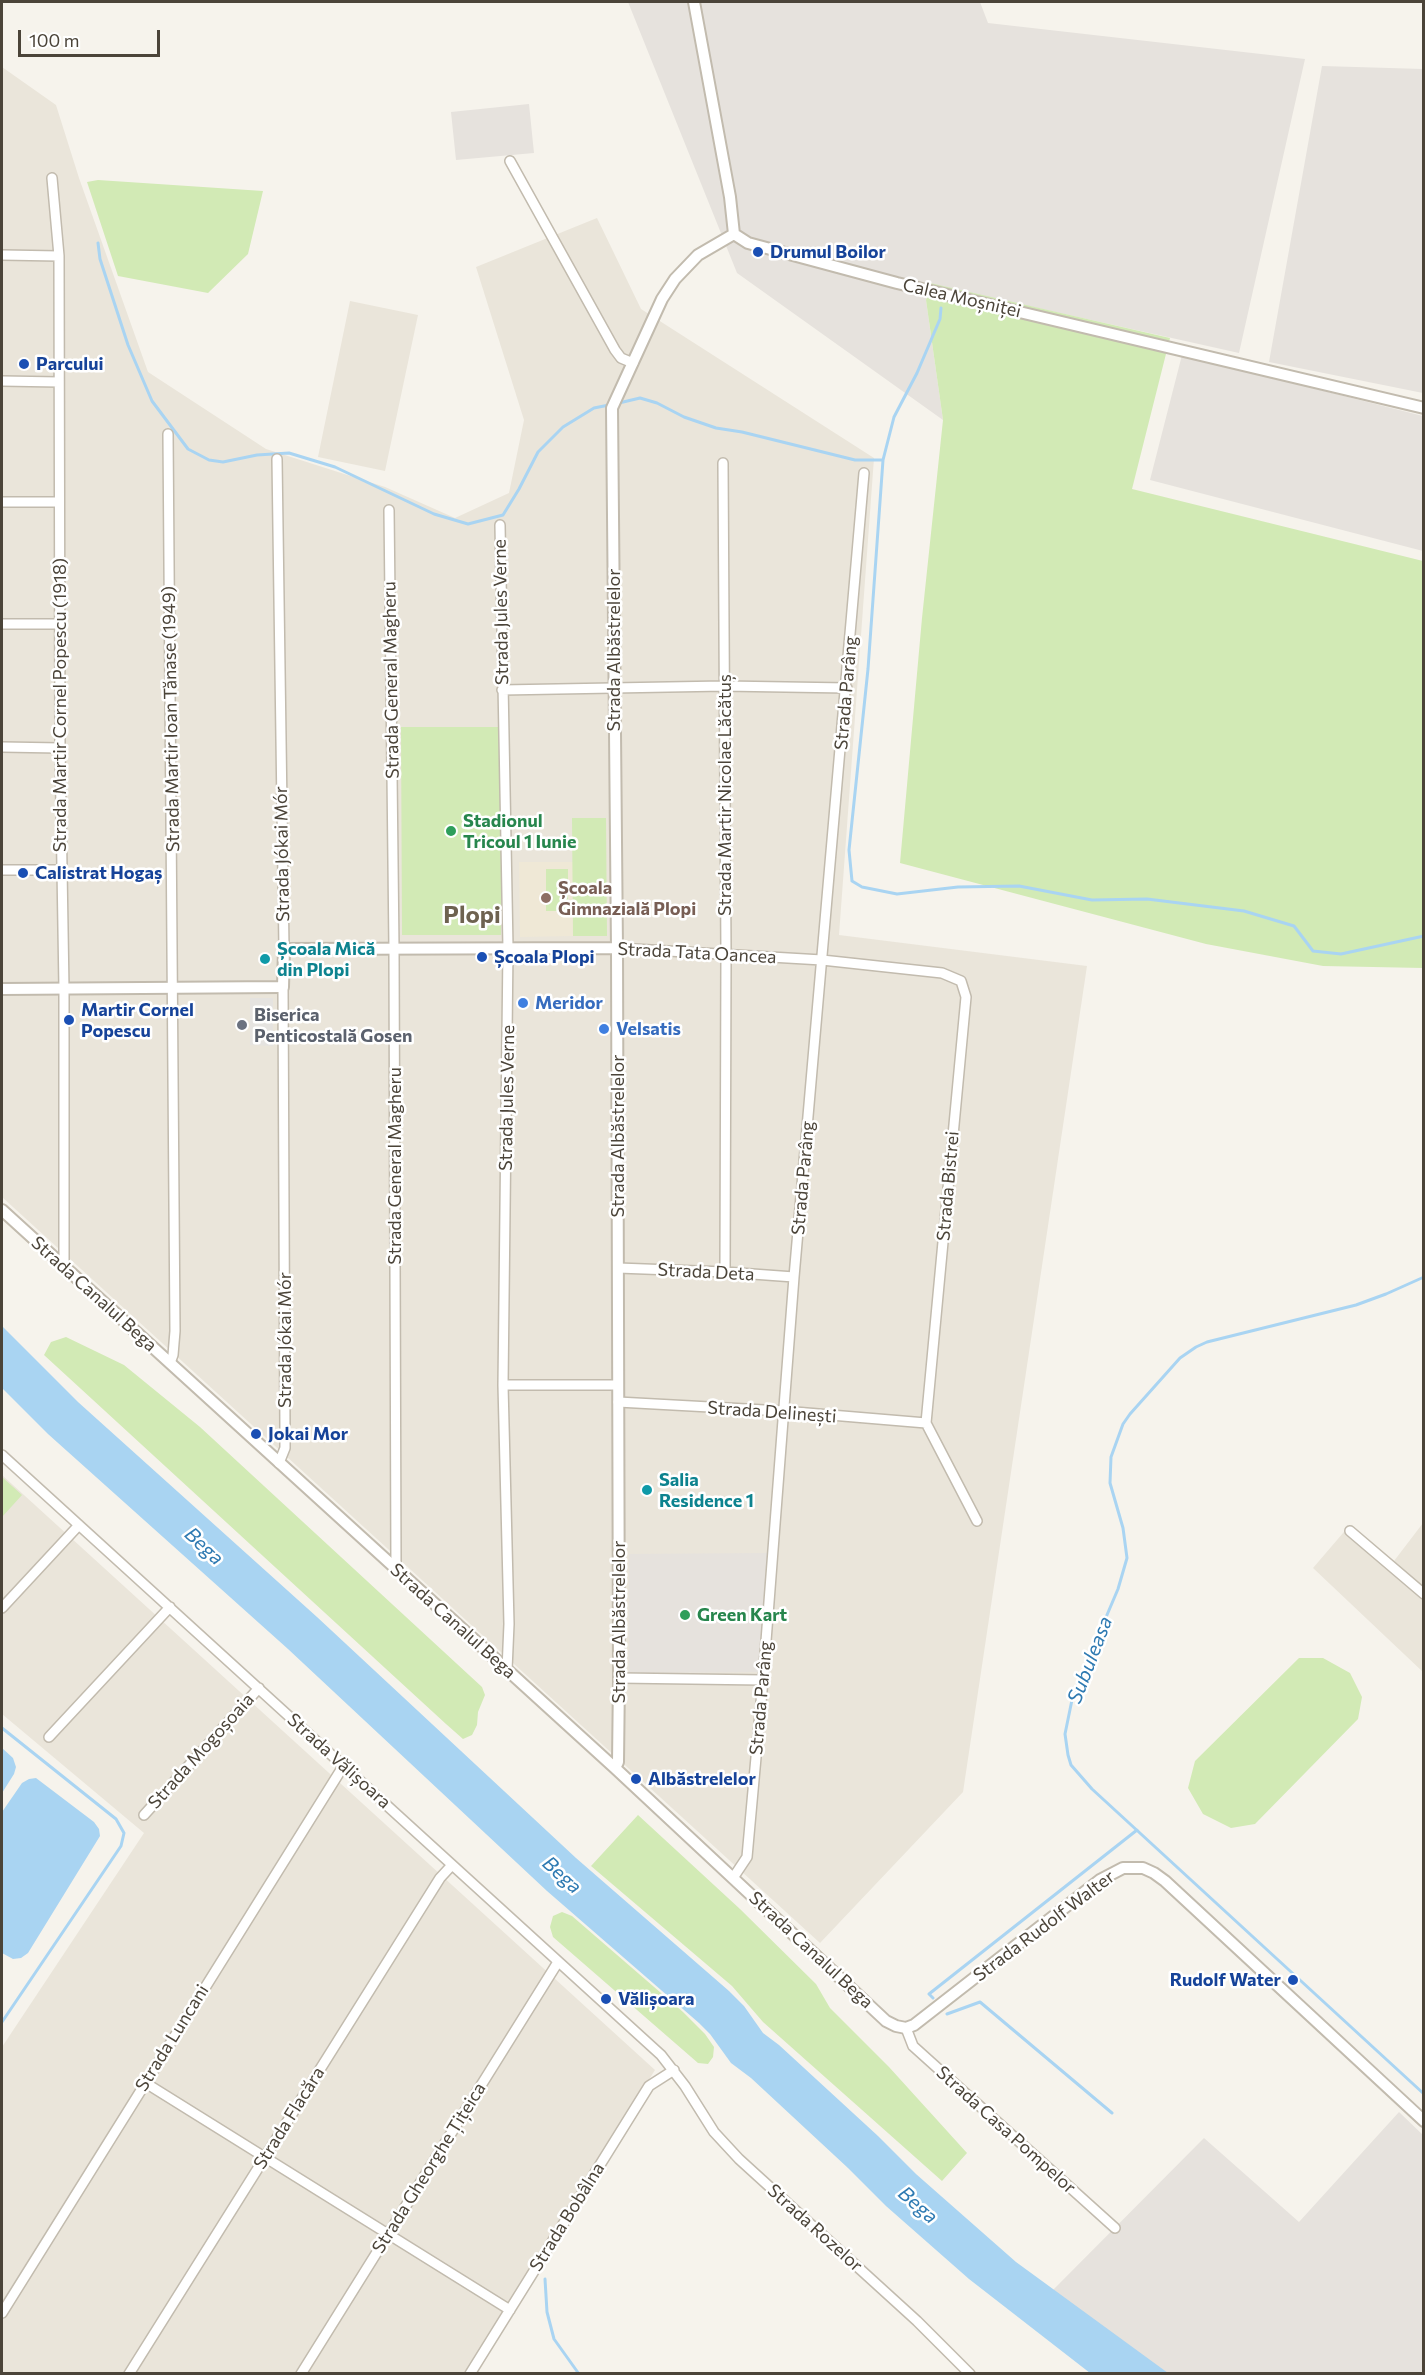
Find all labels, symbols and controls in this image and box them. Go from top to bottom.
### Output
scale bar [21,18,164,56]
text: 100 m [29,29,79,51]
place label: Drumul Boilor [770,241,886,263]
marker: Drumul Boilor [751,245,765,259]
street label: Calea Moșniței [901,274,1023,322]
place label: Parcului [36,353,104,375]
marker: Parcului [17,357,31,371]
street label: Strada Jules Verne [489,539,513,685]
street label: Strada Martir Cornel Popescu (1918) [49,558,71,852]
street label: Strada Albăstrelelor [603,569,625,731]
street label: Strada General Magheru [378,581,404,779]
street label: Strada Martir Ioan Tănase (1949) [158,586,184,852]
street label: Strada Parâng [830,635,862,751]
street label: Strada Martir Nicolae Lăcătuș [714,674,736,916]
street label: Strada Jókai Mór [270,786,294,922]
place label: Stadionul Tricoul 1 Iunie [463,810,576,852]
marker: Stadionul Tricoul 1 Iunie [444,824,458,838]
place label: Calistrat Hogaș [35,862,162,884]
marker: Calistrat Hogaș [16,866,30,880]
place label: Școala Gimnazială Plopi [558,877,696,920]
marker: Școala Gimnazială Plopi [539,891,553,905]
district label: Plopi [443,901,501,929]
place label: Școala Mică din Plopi [277,938,375,980]
street label: Strada Tata Oancea [617,938,777,968]
place label: Școala Plopi [494,946,595,968]
marker: Școala Plopi [475,950,489,964]
marker: Școala Mică din Plopi [258,952,272,966]
place label: Meridor [535,992,603,1014]
marker: Meridor [516,996,530,1010]
place label: Martir Cornel Popescu [81,999,194,1042]
place label: Biserica Penticostală Gosen [254,1004,412,1046]
marker: Martir Cornel Popescu [62,1013,76,1027]
marker: Biserica Penticostală Gosen [235,1018,249,1032]
place label: Velsatis [616,1018,681,1040]
marker: Velsatis [597,1022,611,1036]
street label: Strada Jules Verne [495,1025,519,1171]
street label: Strada Albăstrelelor [607,1055,629,1217]
street label: Strada General Magheru [384,1067,406,1265]
street label: Strada Parâng [787,1120,819,1236]
street label: Strada Bistrei [932,1130,964,1242]
street label: Strada Canalul Bega [27,1232,161,1356]
street label: Strada Deta [657,1259,755,1285]
street label: Strada Jókai Mór [274,1272,296,1408]
street label: Strada Delinești [707,1397,837,1427]
place label: Jokai Mor [268,1423,348,1445]
marker: Jokai Mor [249,1427,263,1441]
place label: Salia Residence 1 [659,1469,754,1512]
marker: Salia Residence 1 [640,1483,654,1497]
water label: Bega [180,1522,228,1570]
street label: Strada Albăstrelelor [608,1541,630,1703]
street label: Strada Canalul Bega [386,1559,520,1683]
place label: Green Kart [697,1604,787,1626]
marker: Green Kart [678,1608,692,1622]
water label: Subuleasa [1062,1613,1118,1707]
street label: Strada Parâng [745,1640,777,1756]
street label: Strada Mogoșoaia [143,1689,259,1813]
street label: Strada Vălișoara [283,1709,395,1813]
place label: Albăstrelelor [648,1768,756,1790]
marker: Albăstrelelor [629,1772,643,1786]
water label: Bega [537,1851,587,1899]
street label: Strada Rudolf Walter [969,1866,1119,1986]
street label: Strada Canalul Bega [745,1887,877,2013]
place label: Rudolf Water [1170,1969,1281,1991]
marker: Rudolf Water [1286,1973,1300,1987]
street label: Strada Luncani [131,1981,213,2095]
place label: Vălișoara [618,1988,694,2010]
marker: Vălișoara [599,1992,613,2006]
street label: Strada Casa Pompelor [932,2062,1080,2198]
street label: Strada Flacăra [249,2063,329,2173]
street label: Strada Gheorghe Țițeica [368,2079,490,2257]
street label: Strada Bobâlna [525,2159,609,2275]
street label: Strada Rozelor [763,2180,867,2276]
water label: Bega [893,2181,943,2229]

